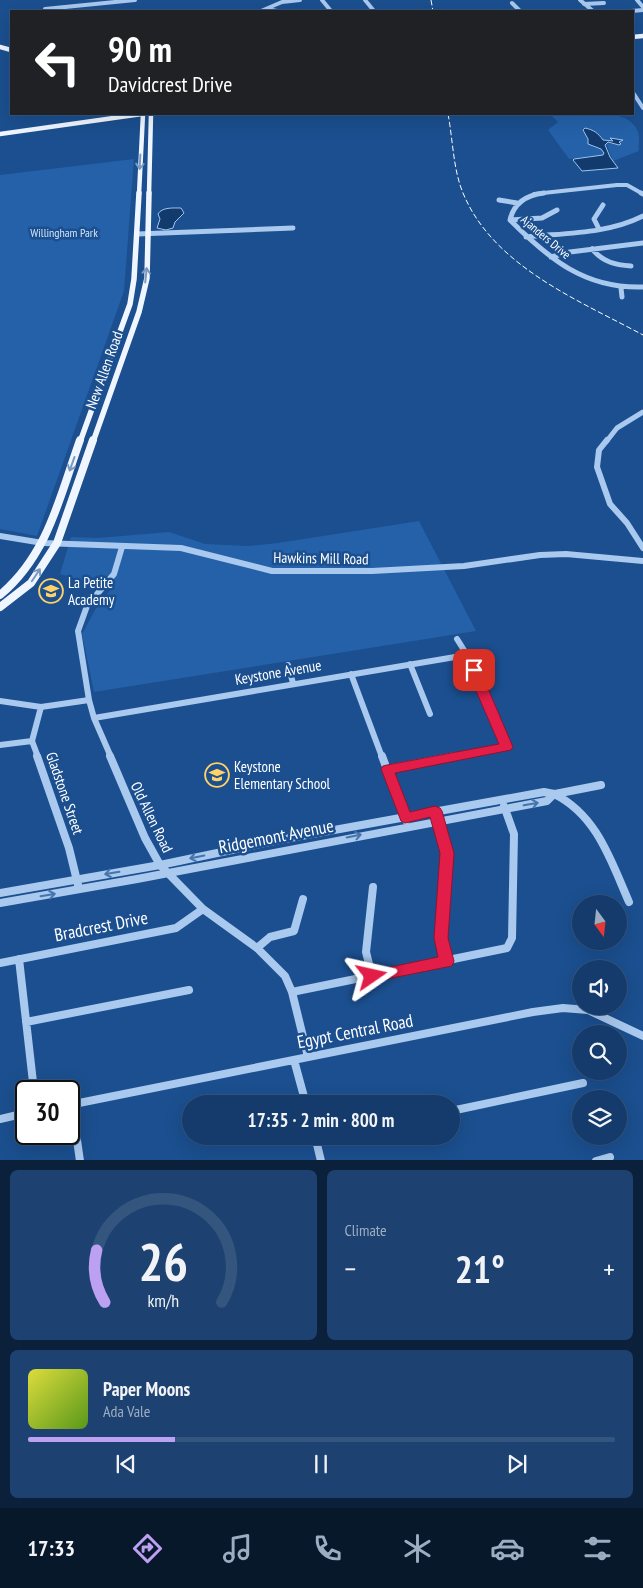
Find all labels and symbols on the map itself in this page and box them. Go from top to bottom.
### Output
one-way arrow [136,154,145,170]
street label: Ajanders Drive [518,212,574,262]
park label: Willingham Park [30,225,98,240]
one-way arrow [141,267,151,283]
street label: New Allen Road [81,329,127,411]
one-way arrow [67,456,76,471]
street label: Hawkins Mill Road [273,548,369,568]
one-way arrow [31,568,41,582]
place label: La Petite Academy [68,573,115,609]
school or university icon: La Petite Academy [38,578,64,604]
pin [453,649,495,691]
street label: Keystone Avenue [233,655,323,689]
street label: Gladstone Street [42,749,88,837]
place label: Keystone Elementary School [234,757,331,793]
school or university icon: Keystone Elementary School [204,762,230,788]
street label: Old Allen Road [127,778,177,856]
one-way arrow [523,798,539,808]
street label: Ridgemont Avenue [217,814,335,858]
one-way arrow [346,831,362,841]
one-way arrow [190,853,206,863]
one-way arrow [105,868,121,878]
one-way arrow [40,889,56,899]
north arrow [572,895,628,950]
street label: Bradcrest Drive [52,906,150,946]
position arrow [345,949,397,1001]
street label: Egypt Central Road [295,1008,415,1054]
speed limit sign: 30 [15,1080,80,1145]

